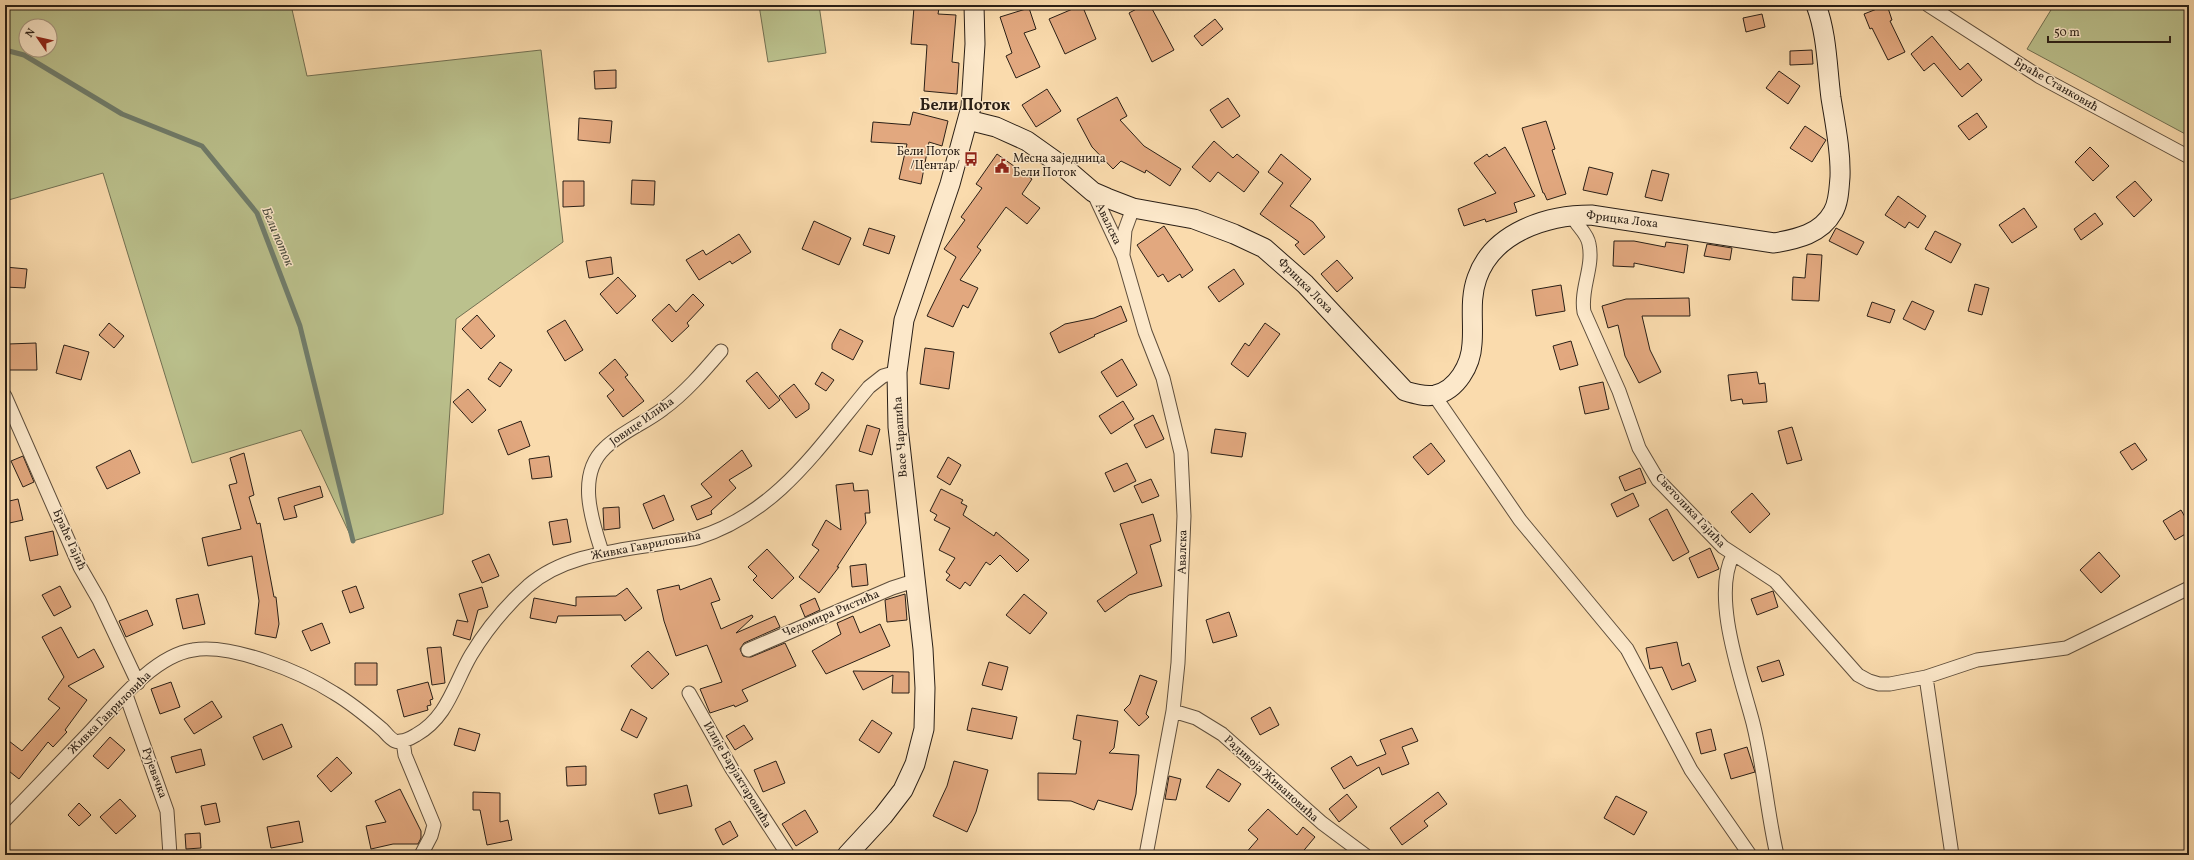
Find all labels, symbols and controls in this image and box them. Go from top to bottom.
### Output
north arrow [18,18,58,58]
scale bar [2048,18,2170,44]
text: 50 m [2054,25,2080,41]
text: N [22,26,39,41]
street label: Браће Станковић [2011,54,2101,116]
district label: Бели Поток [920,95,1011,117]
place label: Бели Поток /Центар/ [897,144,961,174]
bus stop icon: Бели Поток /Центар/ [963,151,979,167]
place label: Месна заједница Бели Поток [1013,151,1106,181]
public building icon: Месна заједница Бели Поток [994,158,1010,174]
street label: Авалска [1091,200,1125,248]
water label: Бели поток [257,205,298,270]
street label: Фрицка Лоха [1585,208,1659,232]
street label: Фрицка Лоха [1274,255,1336,317]
street label: Јовице Илића [607,394,677,450]
street label: Васе Чарапића [890,396,912,478]
street label: Светолика Гајића [1651,470,1729,552]
street label: Браће Гајић [48,507,90,573]
street label: Живка Гавриловића [590,528,702,564]
street label: Авалска [1175,529,1191,575]
street label: Чедомира Ристића [780,586,882,642]
street label: Живка Гавриловића [65,668,155,758]
street label: Илије Барјактаровића [699,719,775,831]
street label: Радивоја Живановића [1220,732,1322,826]
street label: Рујевачка [137,745,171,801]

